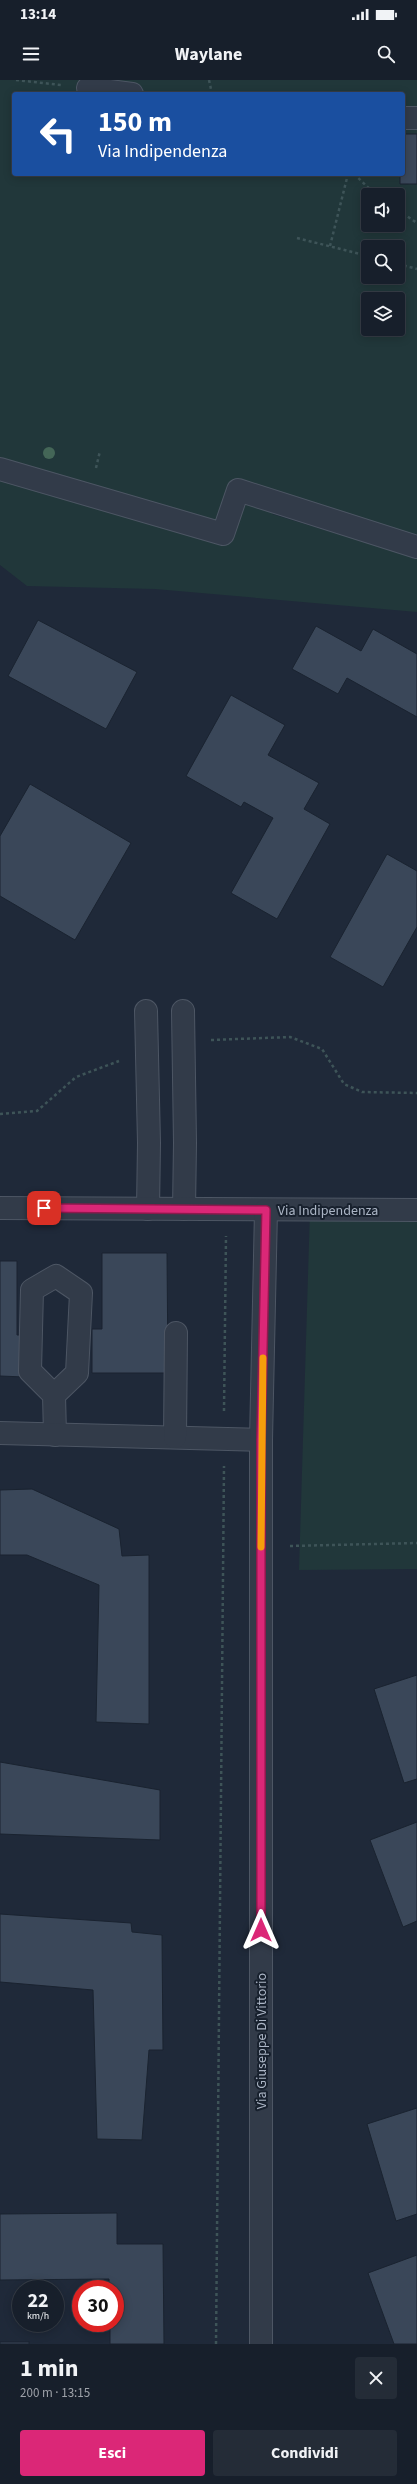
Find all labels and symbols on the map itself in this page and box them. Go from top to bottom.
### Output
pin [27,1191,61,1225]
street label: Via Indipendenza [278,1201,378,1221]
position arrow [240,1909,282,1951]
street label: Via Giuseppe Di Vittorio [252,1973,272,2109]
speed limit sign: 30 [72,2280,124,2332]

